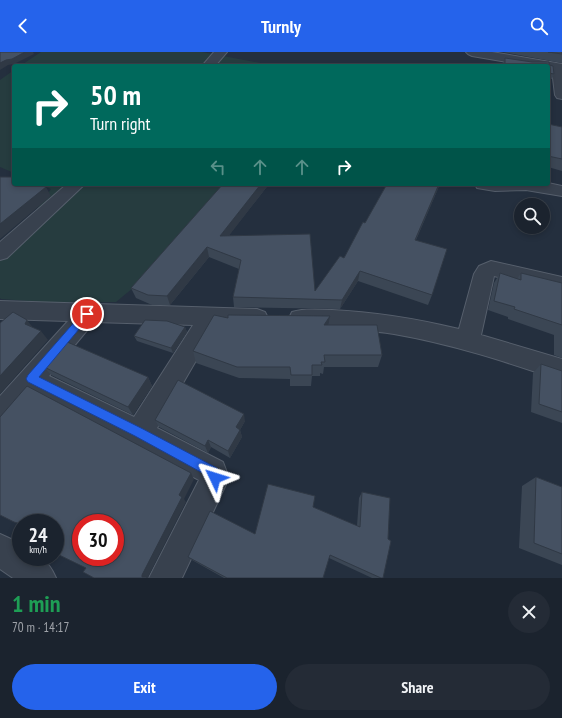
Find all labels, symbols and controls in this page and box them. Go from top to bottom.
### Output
icon: back [12,15,34,37]
text: Turnly [261,15,301,38]
icon: search [528,15,550,37]
text: 50 m [90,76,141,113]
icon: right [24,80,76,132]
text: Turn right [90,112,150,135]
icon: left [207,156,229,178]
icon: ahead [249,156,271,178]
icon: ahead [291,156,313,178]
icon: right [333,156,355,178]
map controls [514,198,550,234]
button: search [514,198,550,234]
pin [70,297,104,331]
icon: arrive [76,303,98,325]
position arrow [194,457,236,499]
speed limit sign: 30 [72,514,124,566]
text: 24 [28,522,48,548]
text: km/h [29,543,47,556]
text: 1 min [12,588,60,619]
button: close [508,591,550,633]
text: 70 m · 14:17 [12,619,69,636]
button: Exit [12,664,277,710]
button: Share [285,664,550,710]

